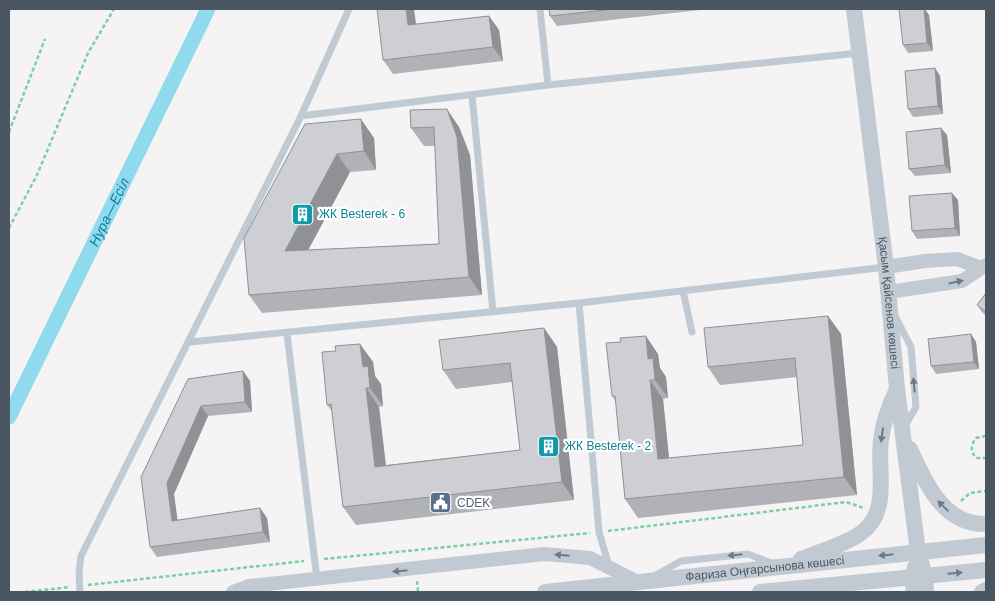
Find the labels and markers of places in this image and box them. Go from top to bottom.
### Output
building icon: ЖК Besterek - 6 [291,202,315,226]
place label: ЖК Besterek - 6 [319,207,405,221]
building icon: ЖК Besterek - 2 [537,434,561,458]
place label: ЖК Besterek - 2 [565,439,651,453]
public building icon: CDEK [429,491,453,515]
place label: CDEK [457,496,490,510]

